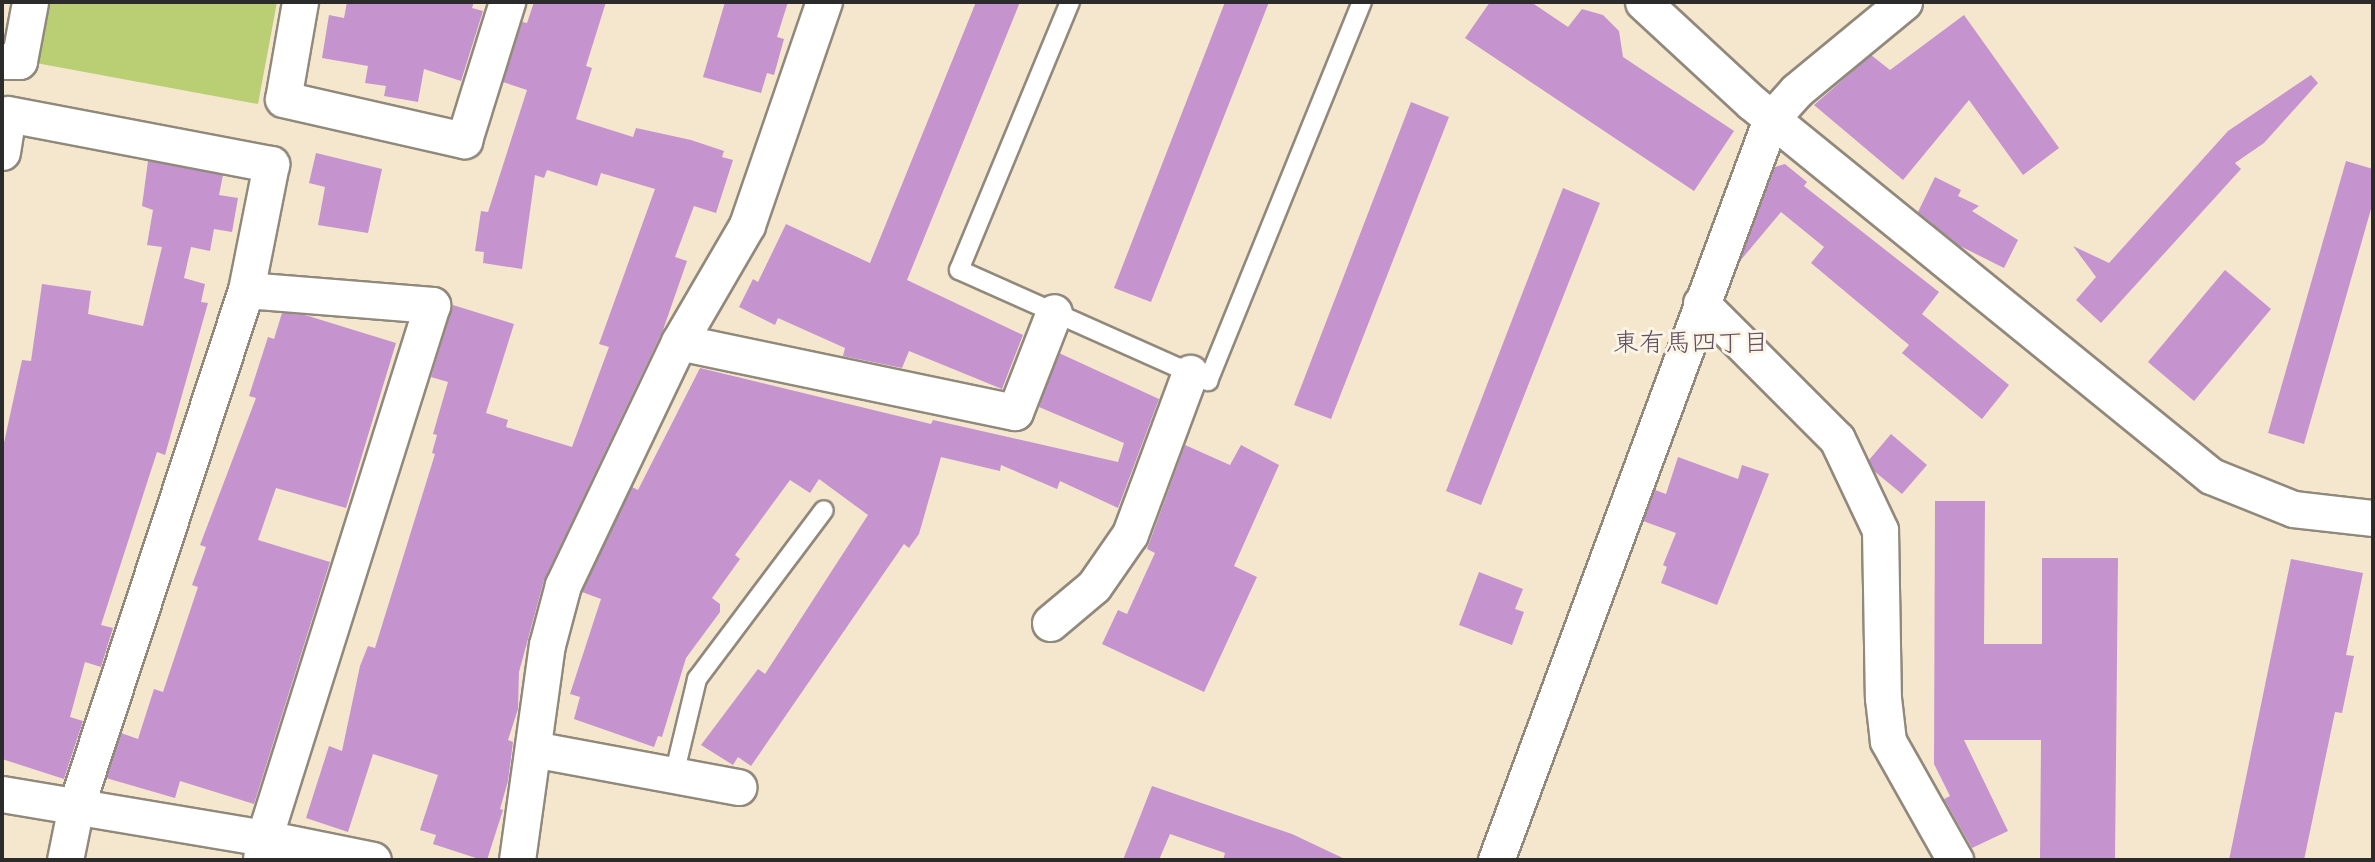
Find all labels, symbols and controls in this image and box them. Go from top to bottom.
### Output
district label: 東有馬四丁目 [1613,330,1769,362]

